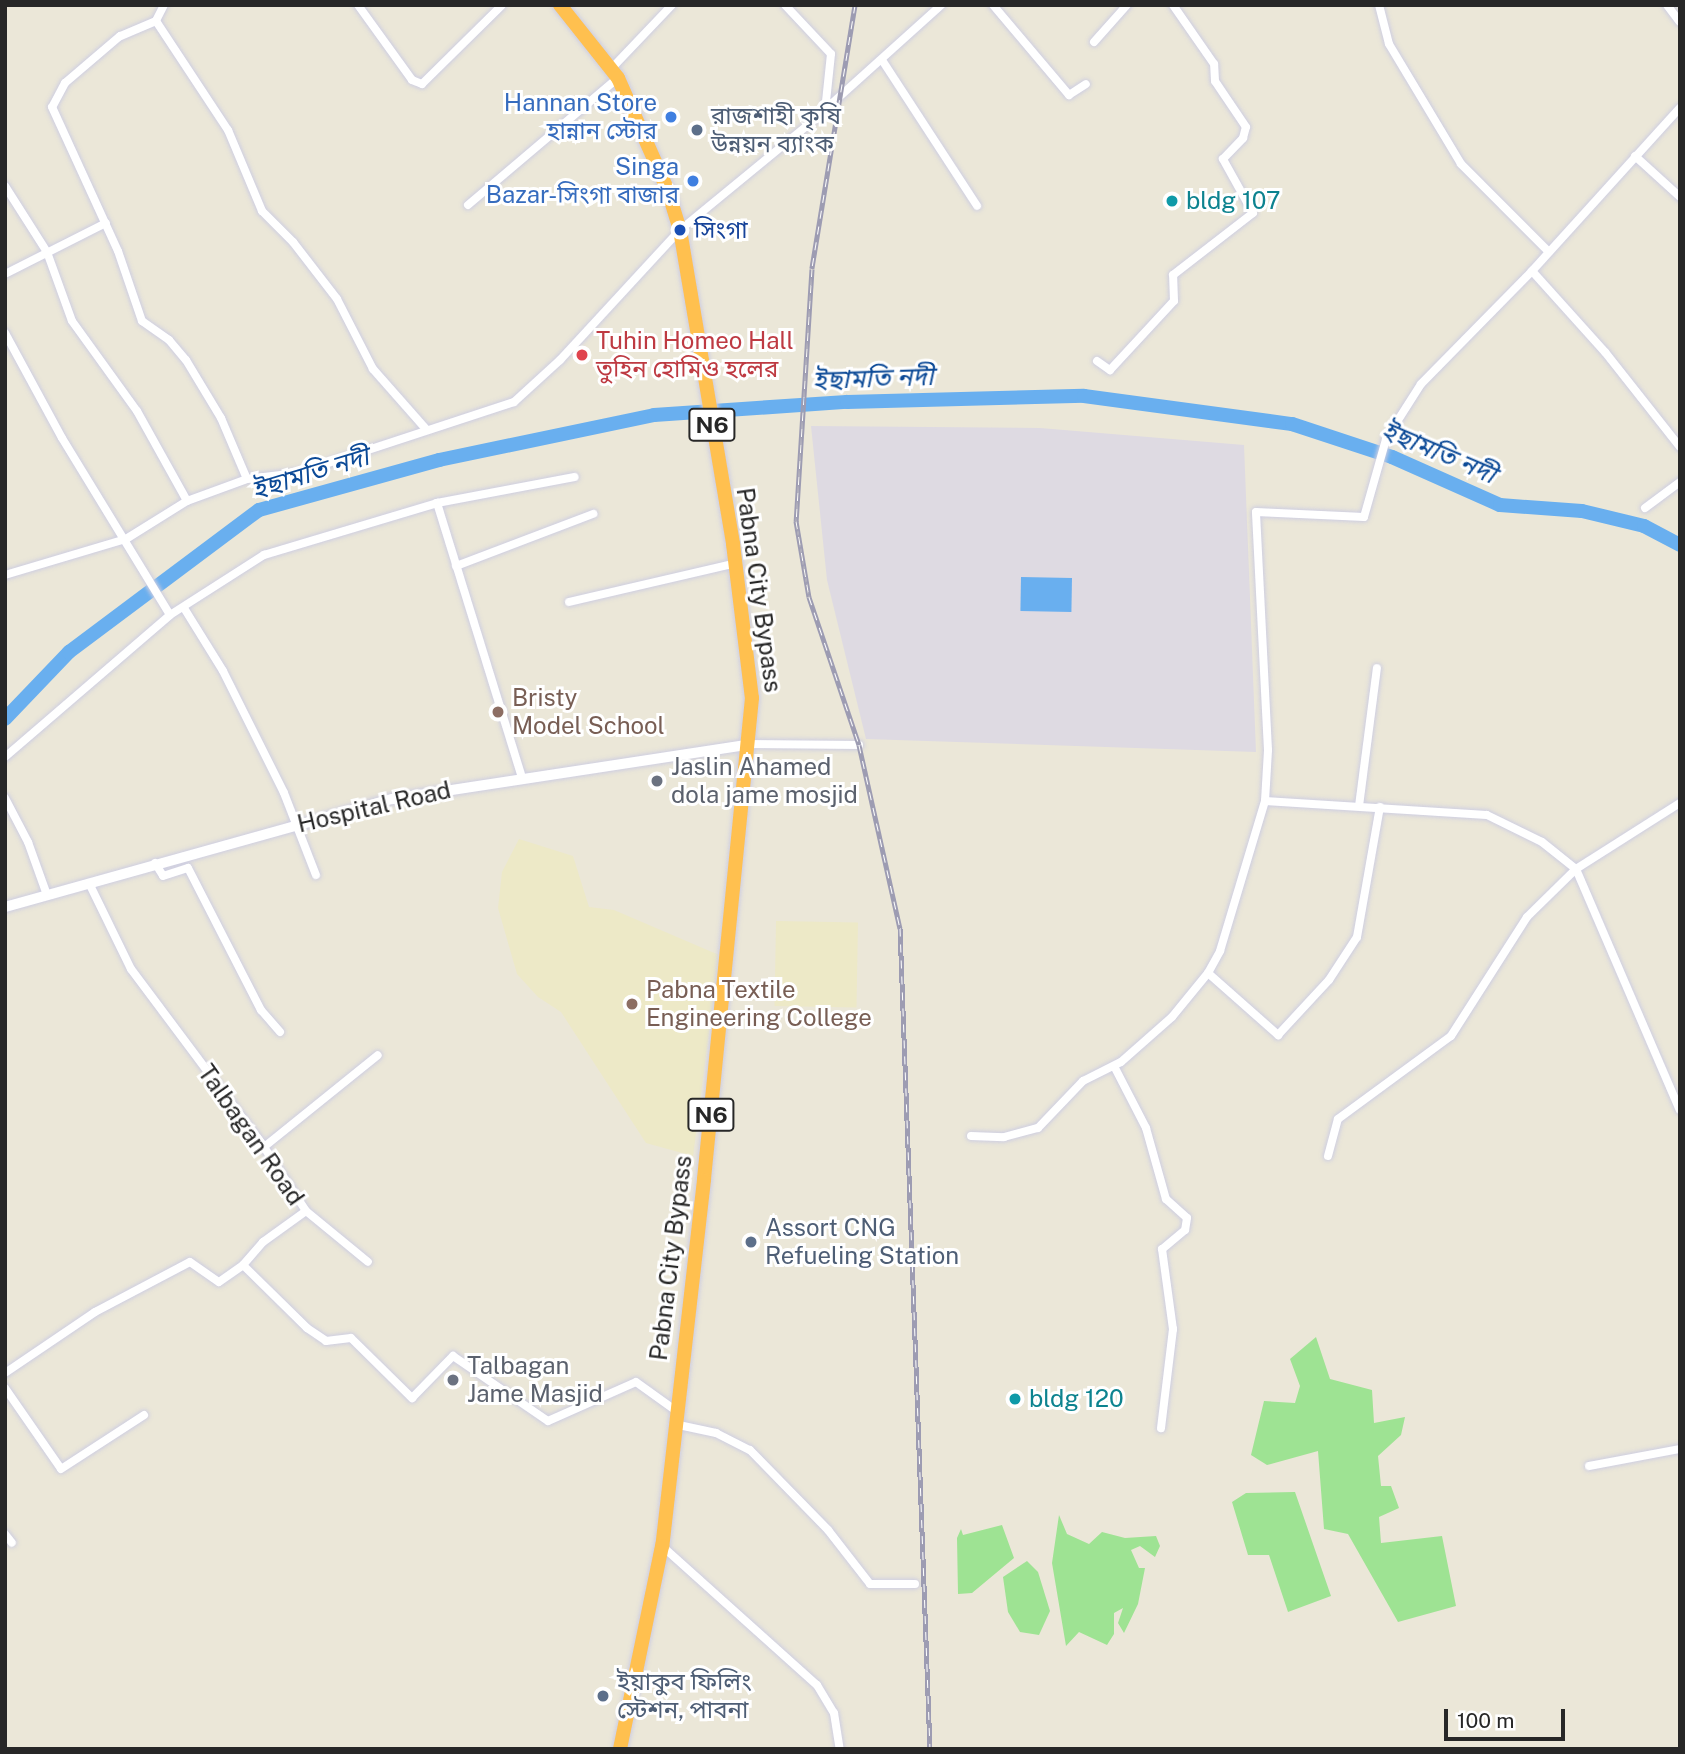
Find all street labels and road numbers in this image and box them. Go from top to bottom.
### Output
road number: N6 [688,406,736,444]
street label: Pabna City Bypass [730,486,788,694]
street label: Hospital Road [294,775,454,839]
street label: Talbagan Road [192,1059,310,1211]
road number: N6 [686,1096,736,1134]
street label: Pabna City Bypass [644,1154,698,1362]

